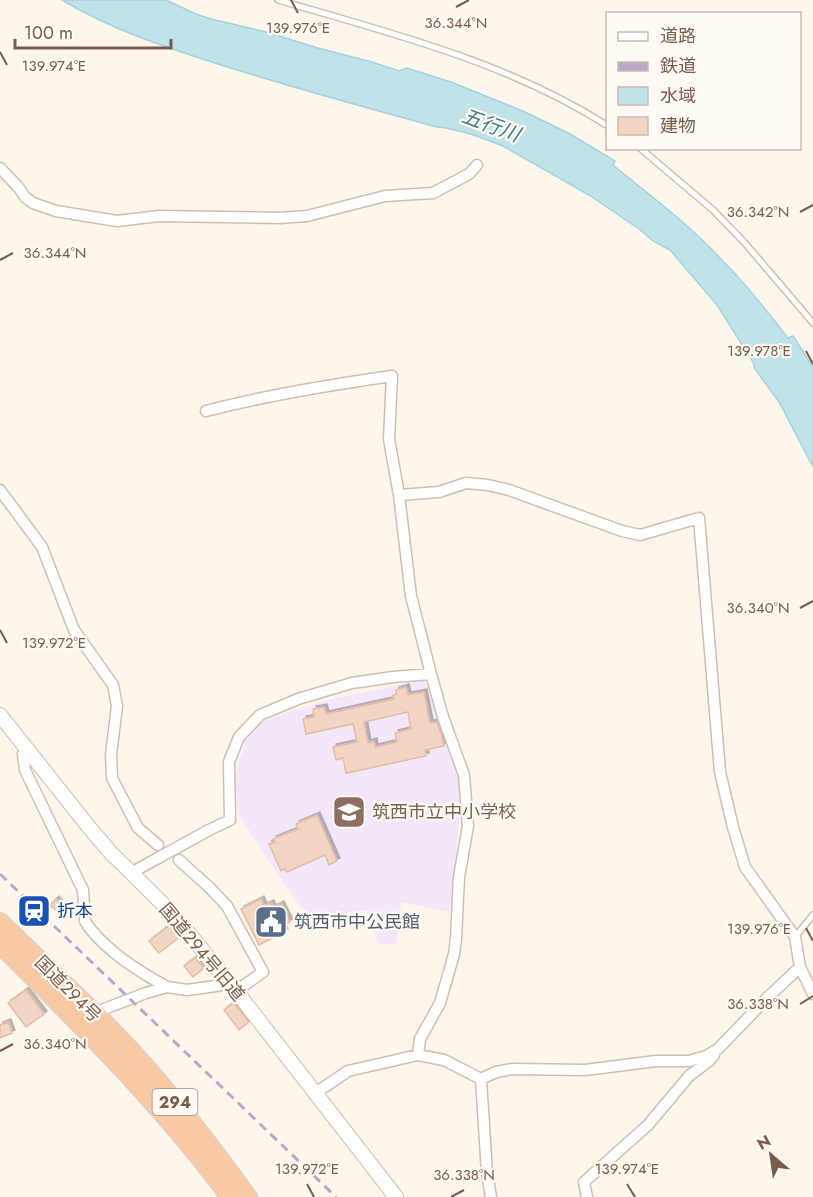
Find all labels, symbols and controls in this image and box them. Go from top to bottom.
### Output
scale bar [15,12,171,50]
text: 36.344°N [425,12,487,34]
legend [606,12,801,150]
text: 139.976°E [266,17,330,39]
text: 100 m [24,20,73,46]
text: 道路 [660,23,696,49]
text: 鉄道 [660,53,696,79]
text: 139.974°E [22,55,86,77]
text: 水域 [660,83,696,109]
water label: 五行川 [458,102,526,150]
text: 建物 [660,113,696,139]
text: 36.342°N [727,201,789,223]
text: 36.344°N [24,242,86,264]
text: 139.978°E [727,340,791,362]
text: 36.340°N [726,597,790,619]
text: 139.972°E [22,632,86,654]
school or university icon: 筑西市立中小学校 [331,794,367,830]
place label: 筑西市立中小学校 [372,799,516,825]
station icon: 折本 [16,893,52,929]
street label: 国道294号旧道 [153,897,251,1007]
place label: 折本 [57,898,93,924]
public building icon: 筑西市中公民館 [253,904,289,940]
place label: 筑西市中公民館 [294,909,420,935]
text: 139.976°E [727,918,791,940]
street label: 国道294号 [29,950,107,1028]
text: 36.338°N [727,993,789,1015]
text: 36.340°N [23,1033,87,1055]
road number: 294 [152,1089,198,1115]
north arrow [741,1125,801,1185]
text: N [753,1129,775,1155]
text: 139.972°E [275,1158,339,1180]
text: 139.974°E [595,1158,659,1180]
text: 36.338°N [433,1164,495,1186]

